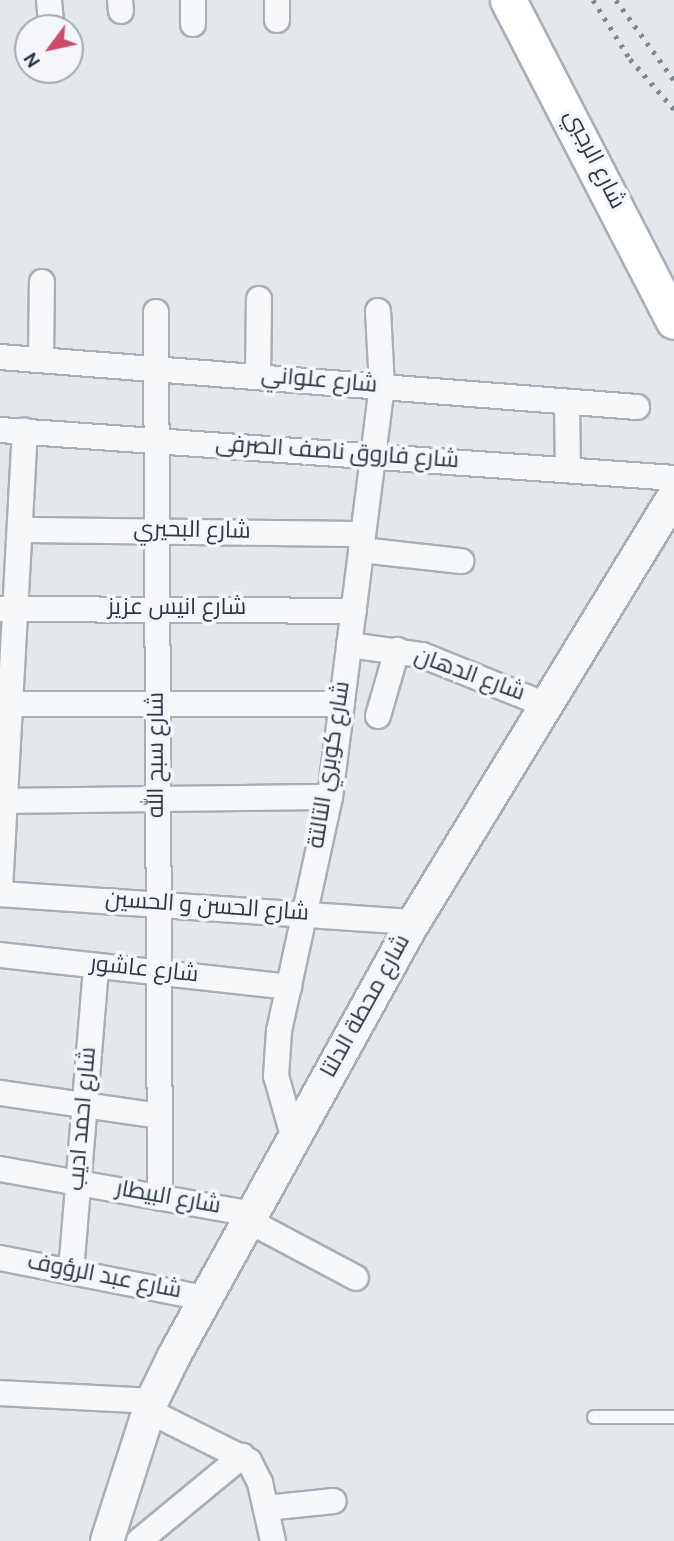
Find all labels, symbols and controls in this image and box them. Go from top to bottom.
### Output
north arrow [14,14,84,84]
text: N [19,47,47,72]
street label: شارع الرجبي [556,106,630,214]
street label: شارع علواني [260,363,378,401]
street label: شارع فاروق ناصف الصرفى [214,432,460,476]
street label: شارع البحيري [133,517,251,547]
street label: شارع انيس عزيز [108,595,246,623]
street label: شارع الدهان [410,643,528,709]
street label: شارع كوبري التالتة [304,679,358,851]
street label: شارع سبح الله [144,692,172,818]
street label: شارع الحسن و الحسين [104,887,310,929]
street label: شارع محطة الدلتا [316,931,418,1083]
street label: شارع عاشور [88,952,200,990]
street label: شارع احمد اديب [64,1046,104,1192]
street label: شارع البيطار [113,1176,223,1222]
street label: شارع عبد الرؤوف [25,1250,183,1306]

